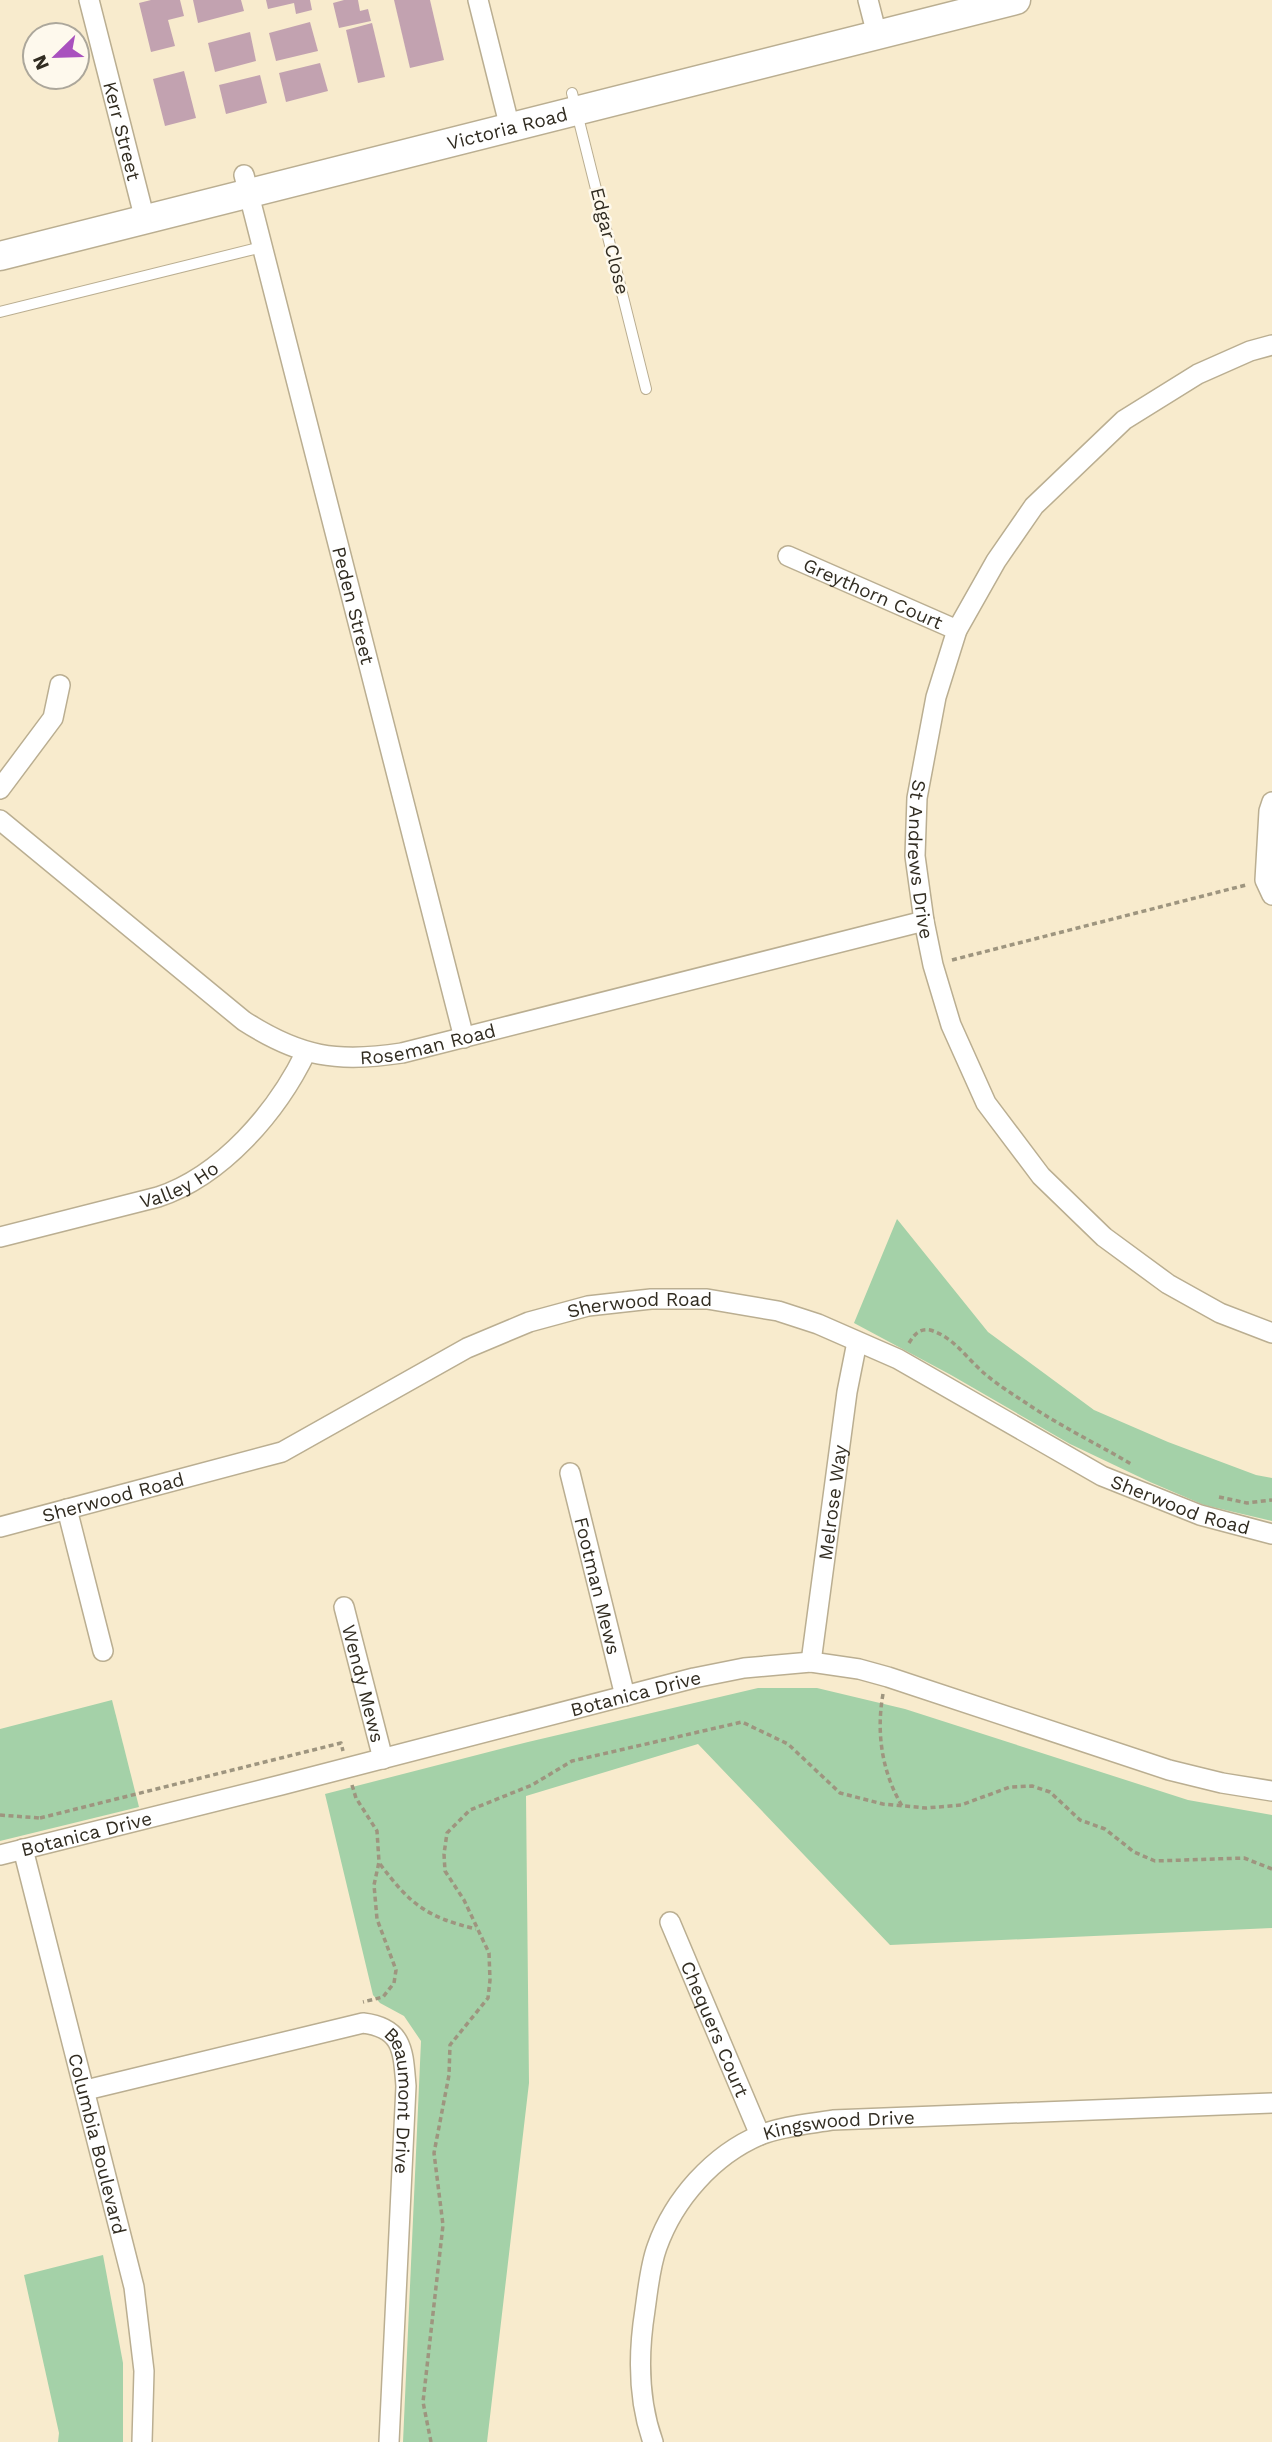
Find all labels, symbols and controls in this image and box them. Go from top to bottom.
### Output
north arrow [21,21,91,91]
text: N [27,51,54,73]
street label: Kerr Street [99,79,146,183]
street label: Victoria Road [444,102,570,154]
street label: Edgar Close [586,185,634,297]
street label: Peden Street [328,544,380,667]
street label: Greythorn Court [800,553,947,634]
street label: St Andrews Drive [903,778,939,941]
street label: Roseman Road [359,1018,498,1069]
street label: Valley Ho [137,1156,223,1213]
street label: Sherwood Road [564,1288,712,1323]
street label: Melrose Way [813,1443,851,1562]
street label: Sherwood Road [40,1467,187,1527]
street label: Sherwood Road [1108,1469,1252,1539]
street label: Footman Mews [570,1515,626,1657]
street label: Wendy Mews [338,1622,390,1745]
street label: Botanica Drive [568,1665,703,1721]
street label: Botanica Drive [19,1806,154,1861]
street label: Chequers Court [676,1957,754,2100]
street label: Beaumont Drive [380,2022,418,2174]
street label: Columbia Boulevard [64,2051,132,2237]
street label: Kingswood Drive [760,2105,915,2145]

